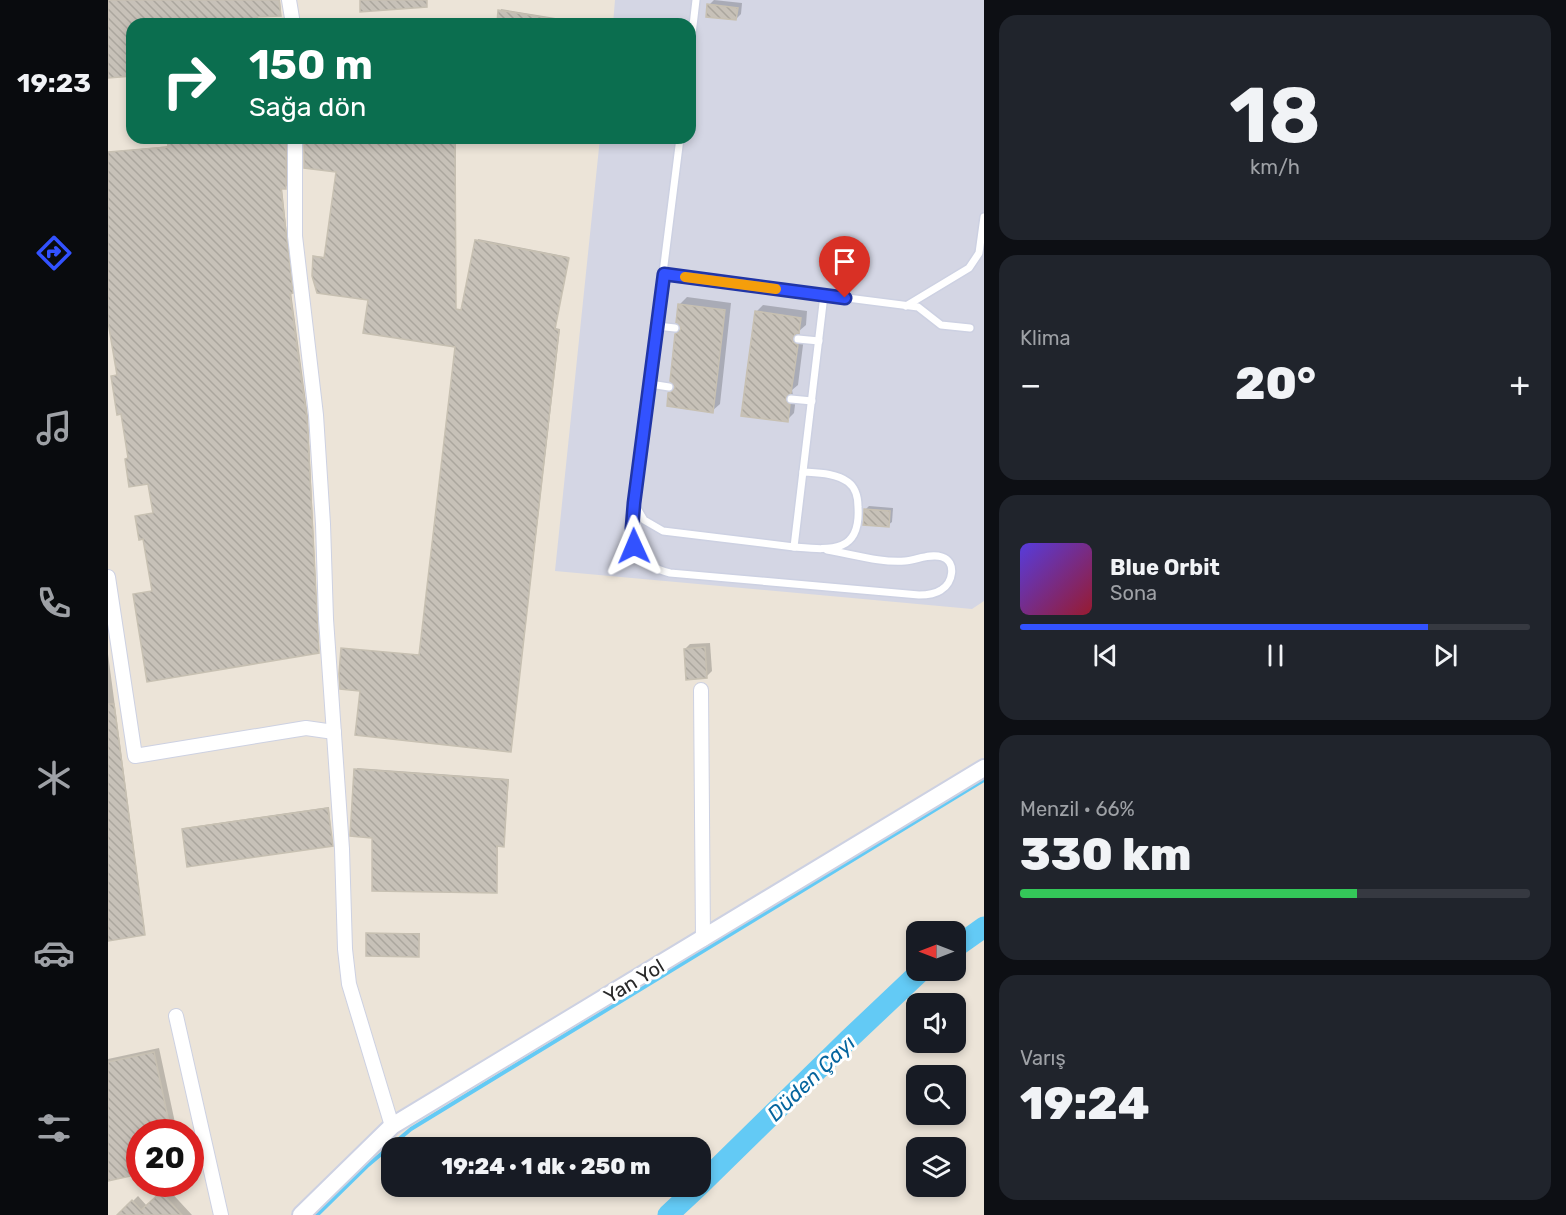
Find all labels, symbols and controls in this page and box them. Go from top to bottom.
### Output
text: 150 m [249,40,373,90]
icon: right [150,42,228,120]
text: 19:23 [17,67,91,99]
text: 18 [1229,69,1321,162]
text: Sağa dön [249,91,366,123]
text: km/h [1250,155,1300,179]
icon: directions [33,232,75,274]
pin [819,236,870,298]
icon: arrive [828,245,861,278]
text: Klima [1020,326,1071,350]
text: 20° [1235,357,1316,410]
text: − [1020,365,1041,404]
text: + [1509,365,1530,404]
icon: music [33,407,75,449]
position arrow [602,514,666,578]
text: Blue Orbit [1110,554,1220,581]
text: Sona [1110,581,1157,605]
icon: phone [33,582,75,624]
icon: previous [1089,639,1122,672]
icon: pause [1259,639,1292,672]
icon: next [1429,639,1462,672]
icon: climate [33,757,75,799]
text: Menzil · 66% [1020,797,1135,821]
text: 330 km [1020,828,1191,881]
north arrow [906,921,966,981]
map controls [906,921,966,1197]
icon: car [33,932,75,974]
street label: Yan Yol [600,954,668,1008]
button: sound [906,993,966,1053]
water label: Düden Çayı [762,1030,860,1126]
text: Varış [1020,1046,1066,1070]
button: search [906,1065,966,1125]
text: 19:24 [1020,1077,1150,1130]
icon: filters [33,1107,75,1149]
speed limit sign: 20 [126,1119,204,1197]
button: layers [906,1137,966,1197]
text: 19:24 · 1 dk · 250 m [442,1153,650,1180]

